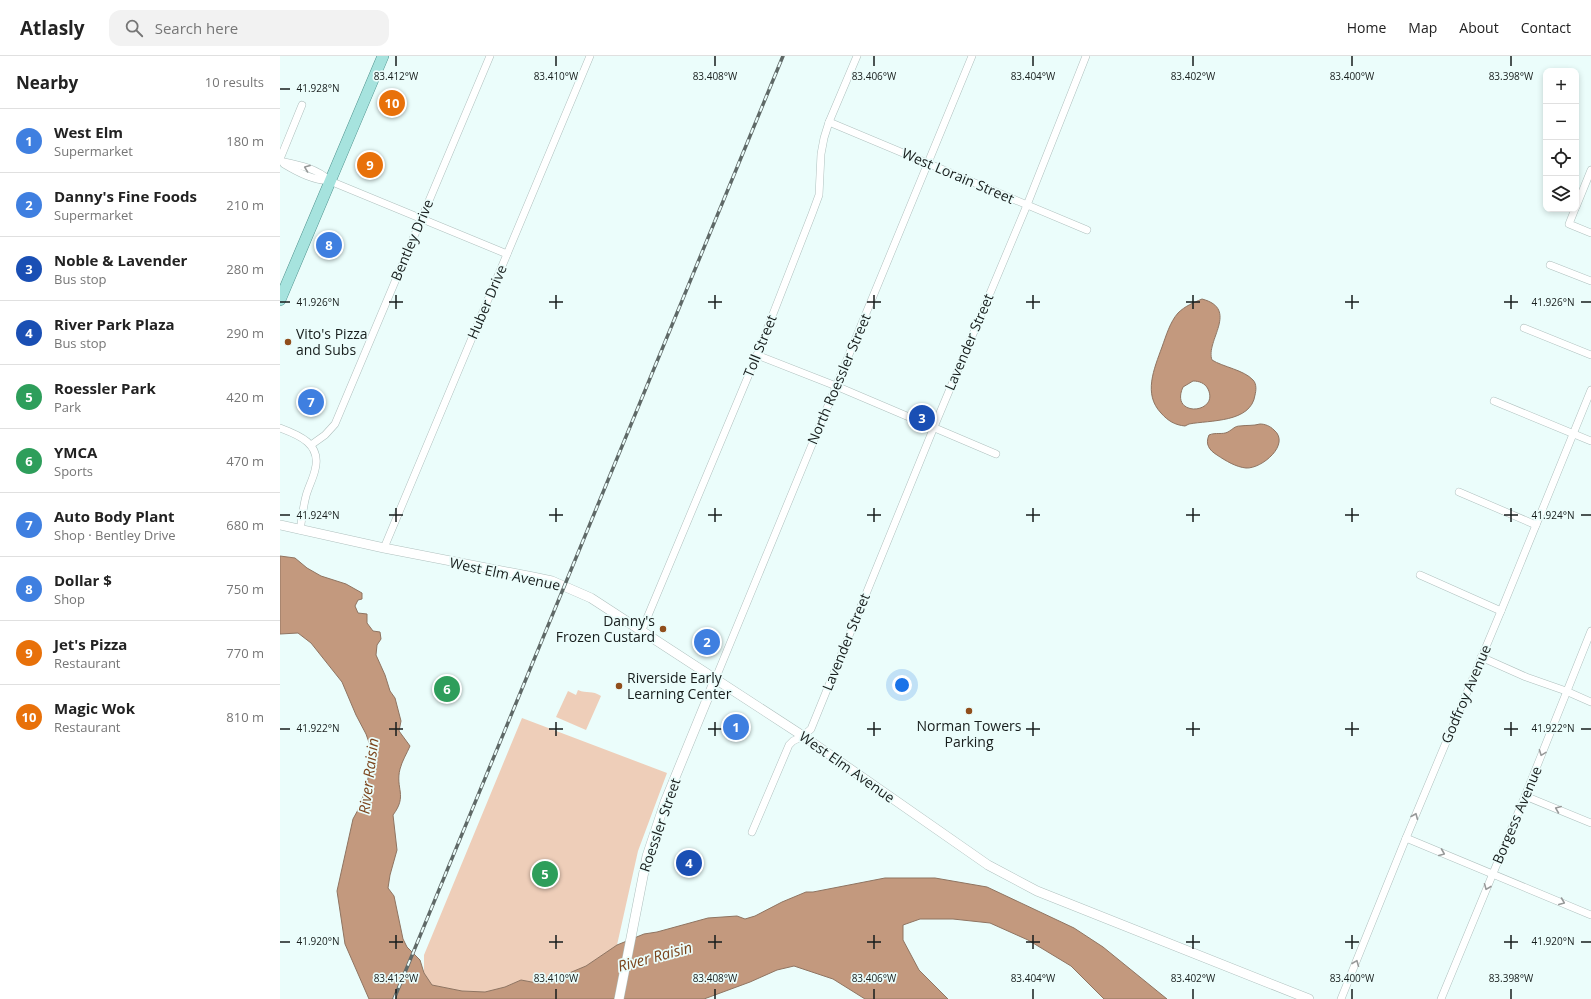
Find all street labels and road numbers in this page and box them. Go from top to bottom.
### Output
street label: West Lorain Street [899,143,1017,208]
street label: Bentley Drive [386,196,437,283]
street label: Huber Drive [462,262,511,342]
street label: Lavender Street [940,290,997,393]
street label: North Roessler Street [802,311,875,447]
street label: Toll Street [738,312,781,380]
street label: West Elm Avenue [448,552,562,595]
street label: Lavender Street [817,590,874,693]
street label: Godfroy Avenue [1436,641,1495,746]
street label: West Elm Avenue [796,726,899,807]
street label: Borgess Avenue [1487,763,1546,867]
street label: Roessler Street [635,775,684,874]

